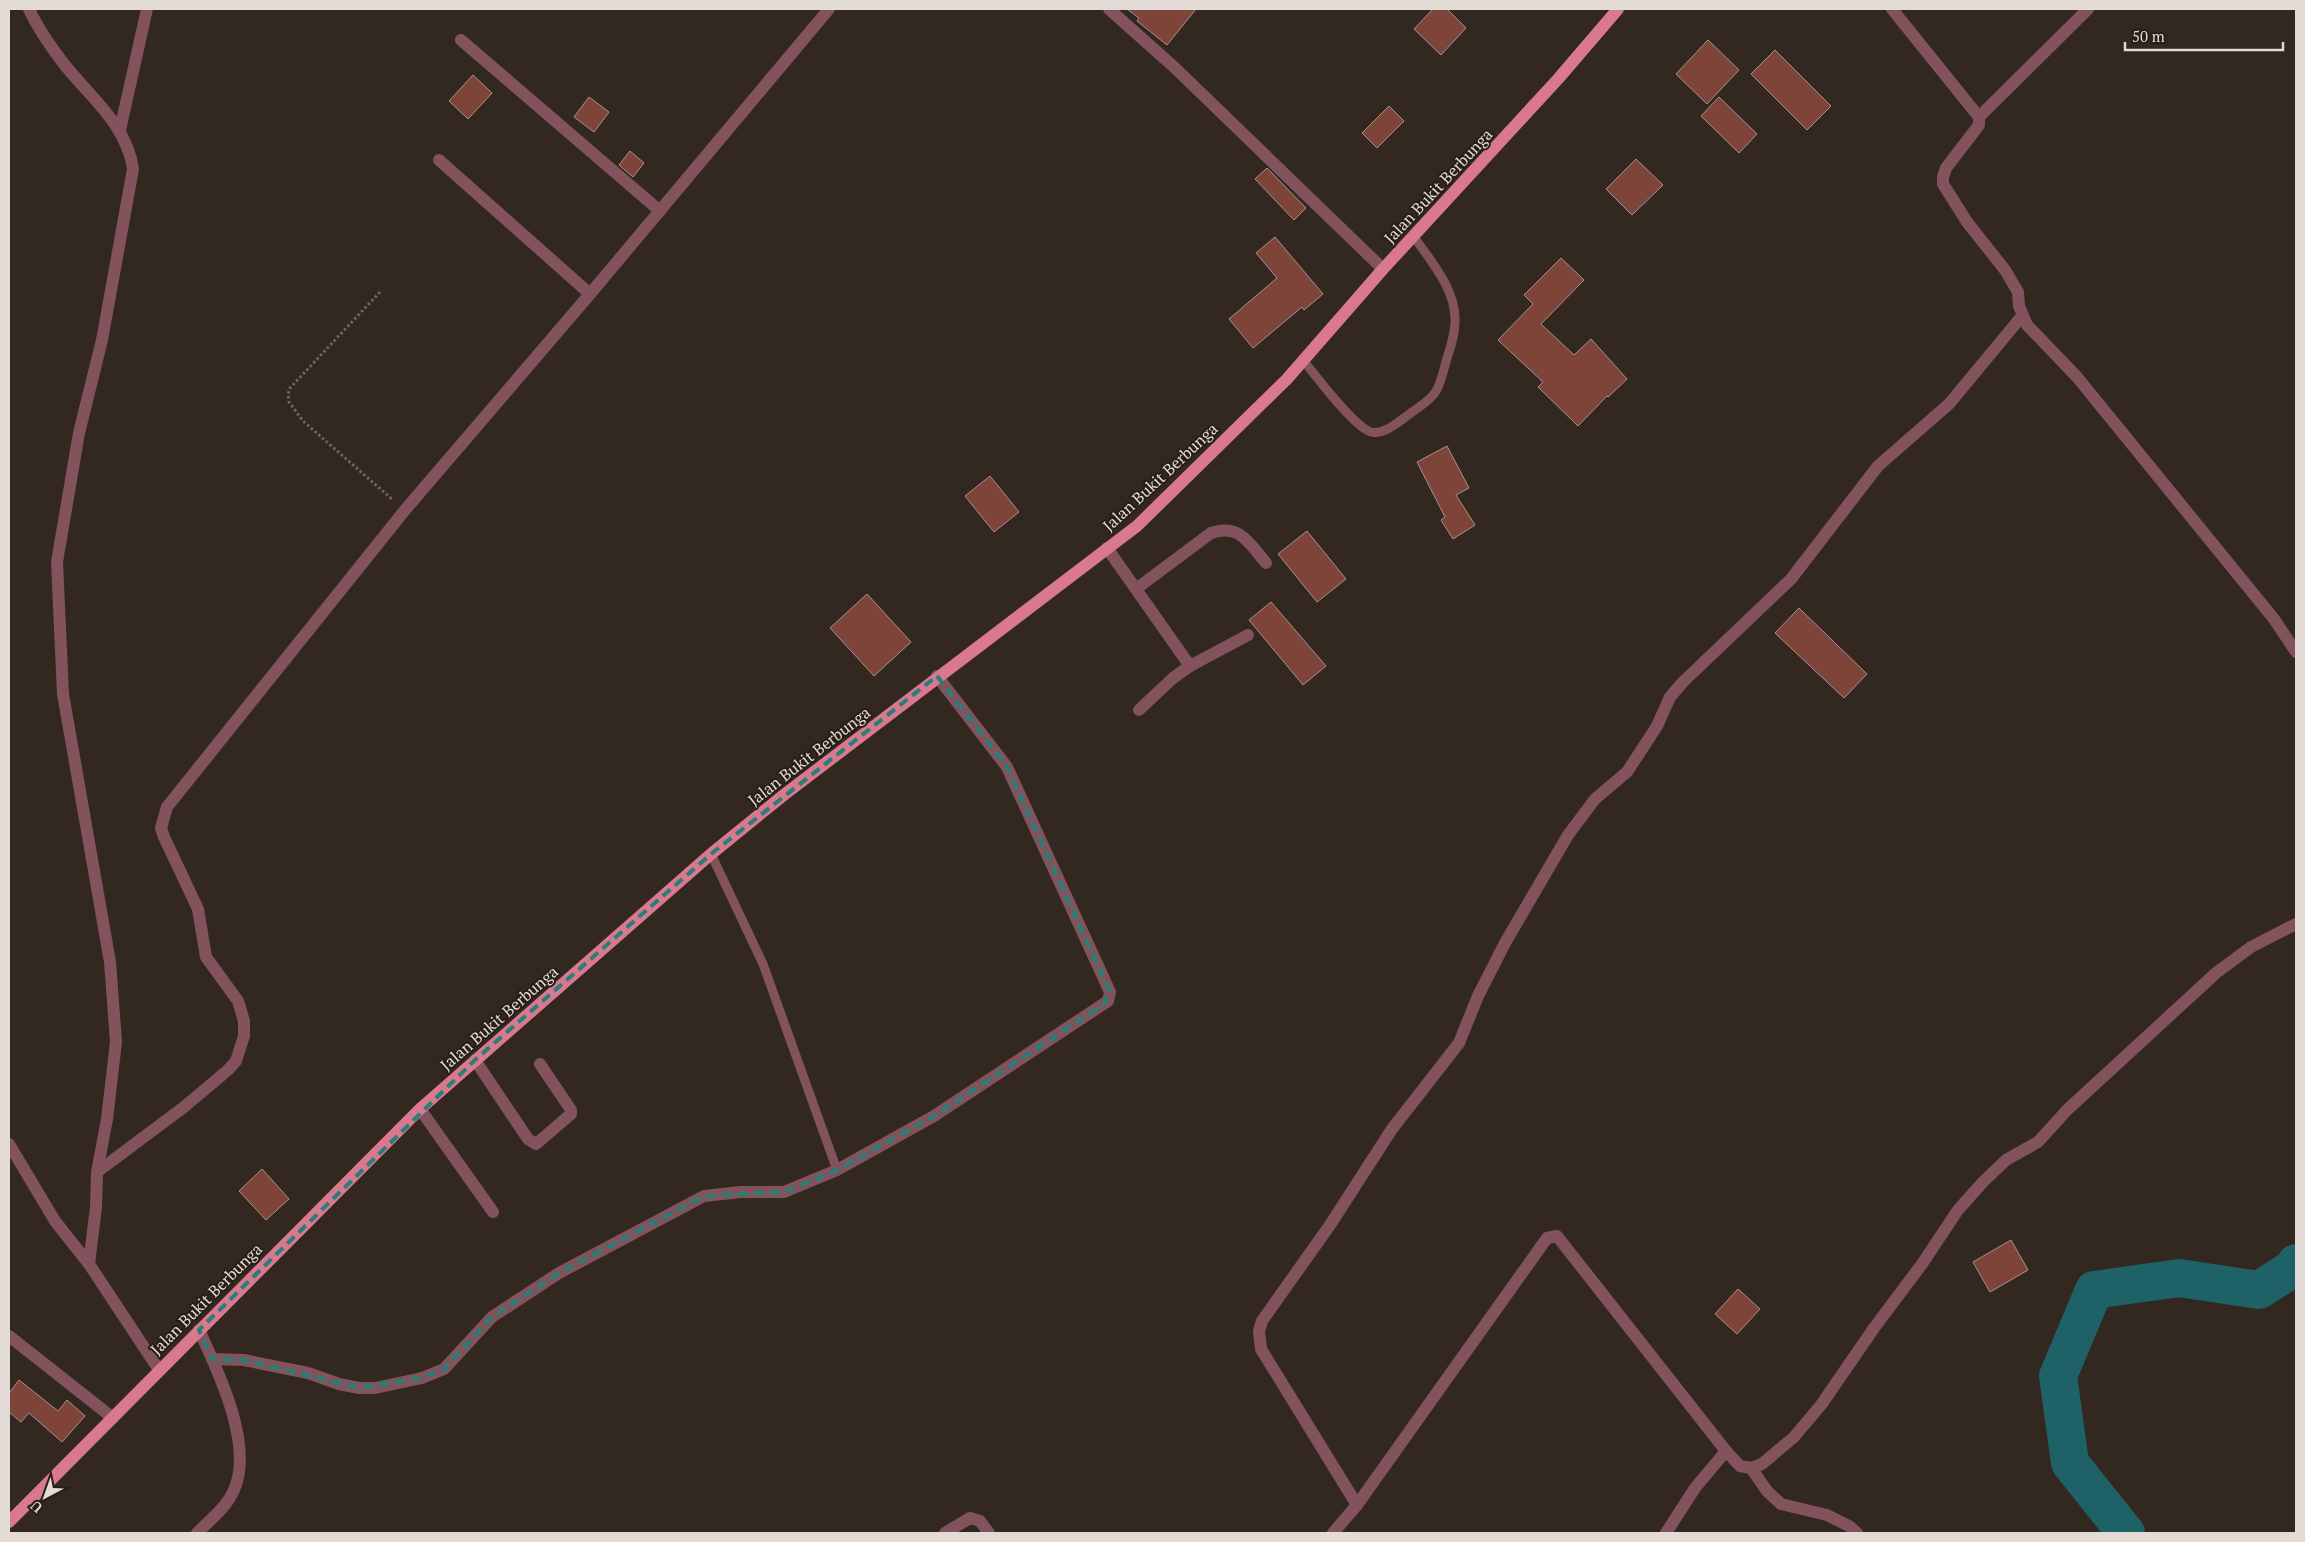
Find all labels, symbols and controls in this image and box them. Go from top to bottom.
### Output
scale bar [2125,20,2282,52]
text: 50 m [2132,26,2165,46]
street label: Jalan Bukit Berbunga [1379,124,1497,248]
street label: Jalan Bukit Berbunga [1098,418,1222,536]
street label: Jalan Bukit Berbunga [743,701,875,811]
street label: Jalan Bukit Berbunga [435,961,563,1075]
street label: Jalan Bukit Berbunga [145,1238,267,1360]
north arrow [20,1472,70,1522]
text: U [26,1497,46,1518]

